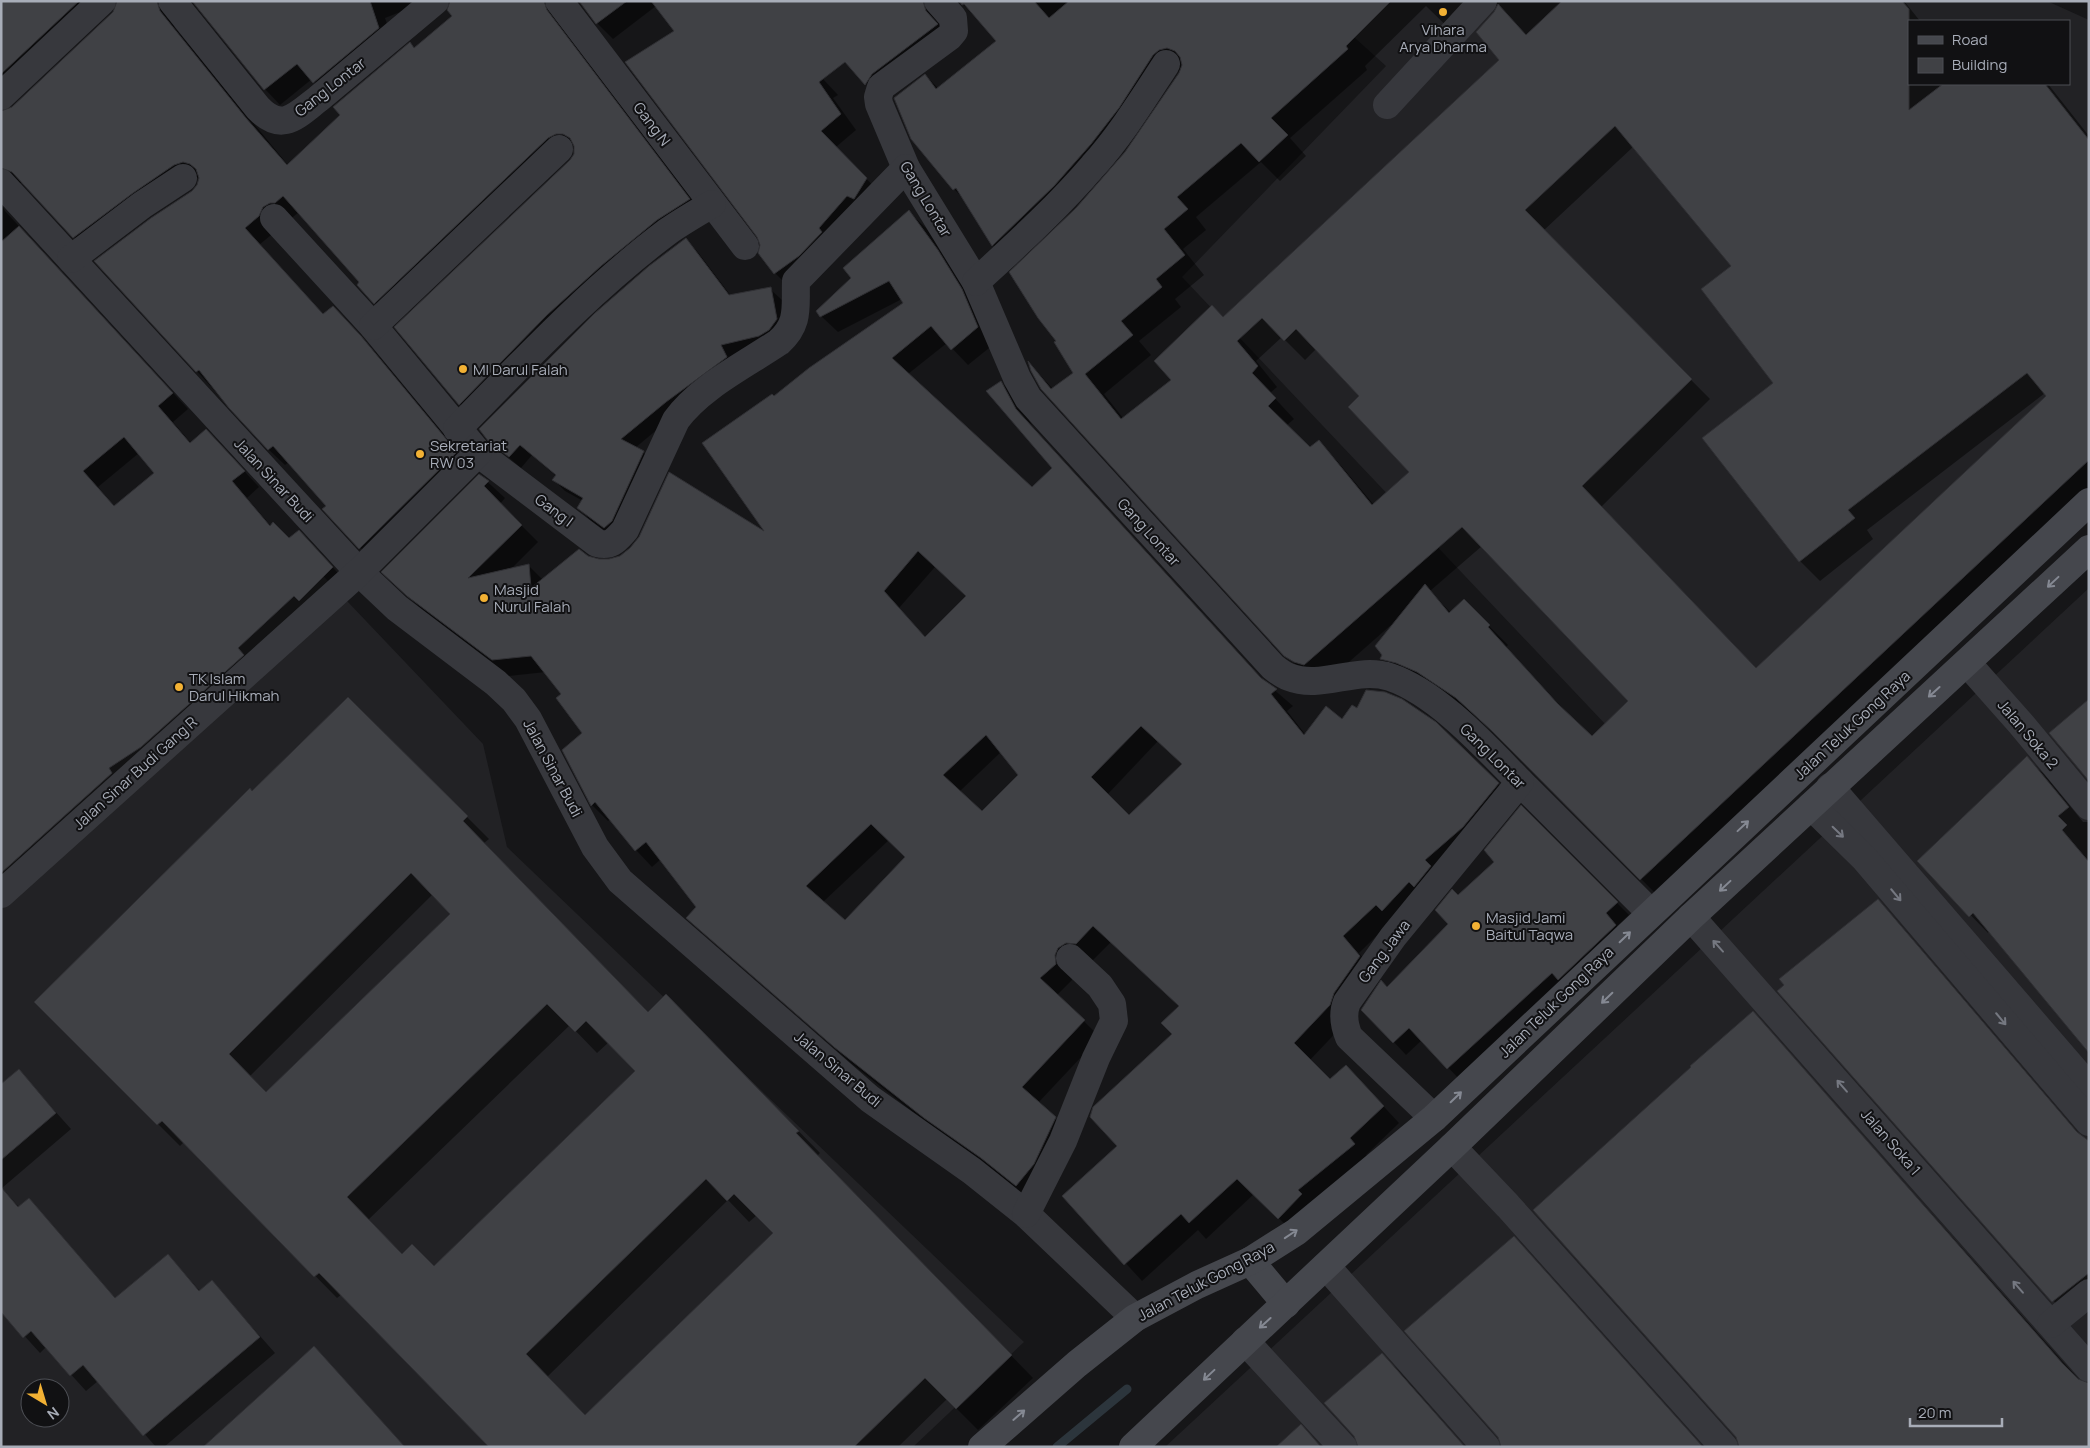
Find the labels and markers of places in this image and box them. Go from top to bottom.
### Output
marker: Vihara Arya Dharma [1437,6,1449,18]
place label: Vihara Arya Dharma [1399,19,1487,57]
place label: MI Darul Falah [473,359,568,380]
marker: MI Darul Falah [457,363,469,375]
place label: Sekretariat RW 03 [430,435,507,473]
marker: Sekretariat RW 03 [414,448,426,460]
place label: Masjid Nurul Falah [494,579,570,617]
marker: Masjid Nurul Falah [478,592,490,604]
place label: TK Islam Darul Hikmah [189,668,279,706]
marker: TK Islam Darul Hikmah [173,681,185,693]
place label: Masjid Jami Baitul Taqwa [1486,907,1573,945]
marker: Masjid Jami Baitul Taqwa [1470,920,1482,932]

